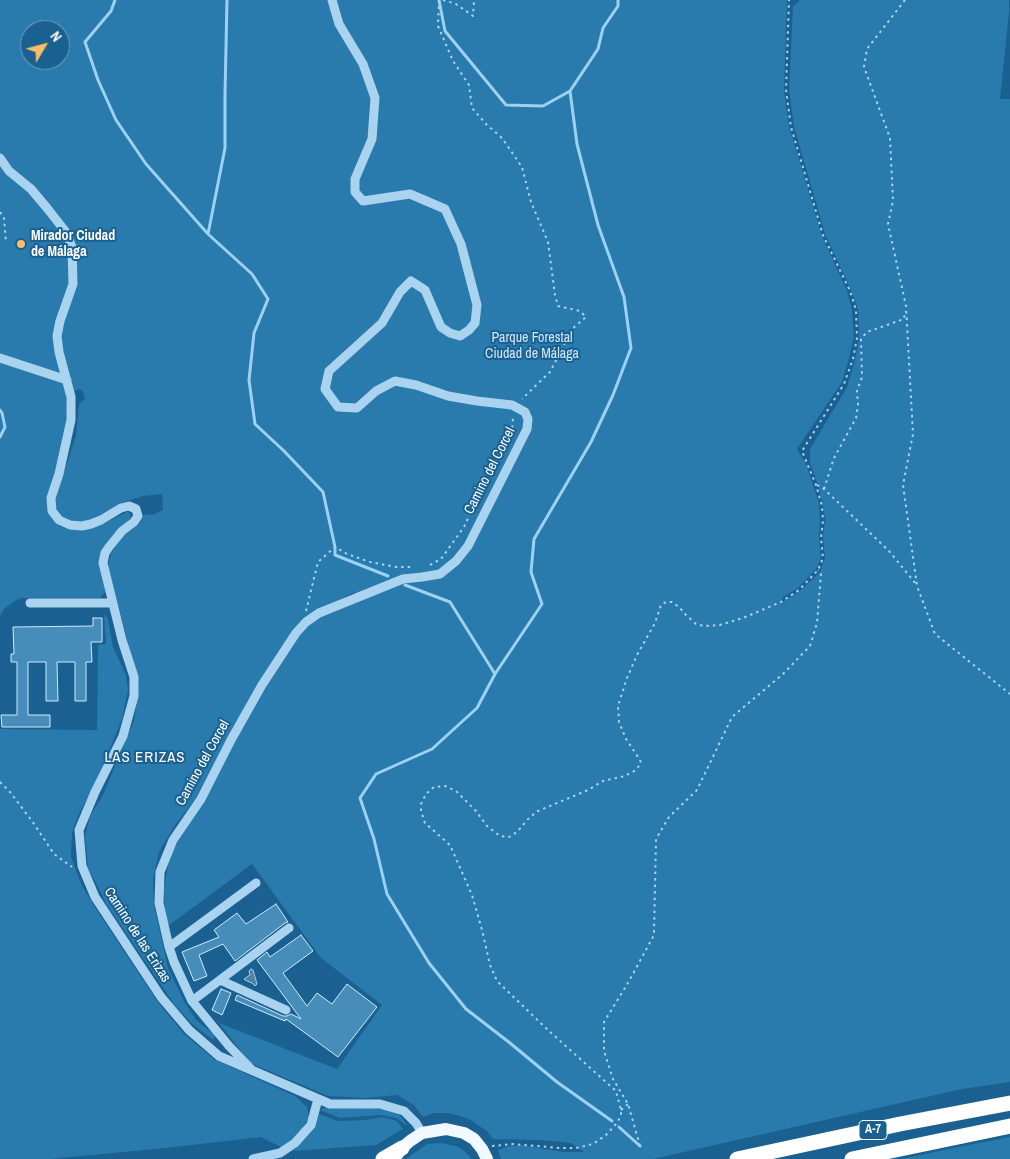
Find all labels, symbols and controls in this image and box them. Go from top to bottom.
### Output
north arrow [20,20,70,70]
text: N [46,28,66,45]
place label: Mirador Ciudad de Málaga [31,228,115,260]
marker: Mirador Ciudad de Málaga [15,238,27,250]
park label: Parque Forestal Ciudad de Málaga [485,330,579,362]
street label: Camino del Corcel [461,425,519,517]
street label: Camino del Corcel [173,717,233,809]
district label: LAS ERIZAS [103,749,187,767]
street label: Camino de las Erizas [100,884,174,986]
road number: A-7 [859,1120,887,1140]

